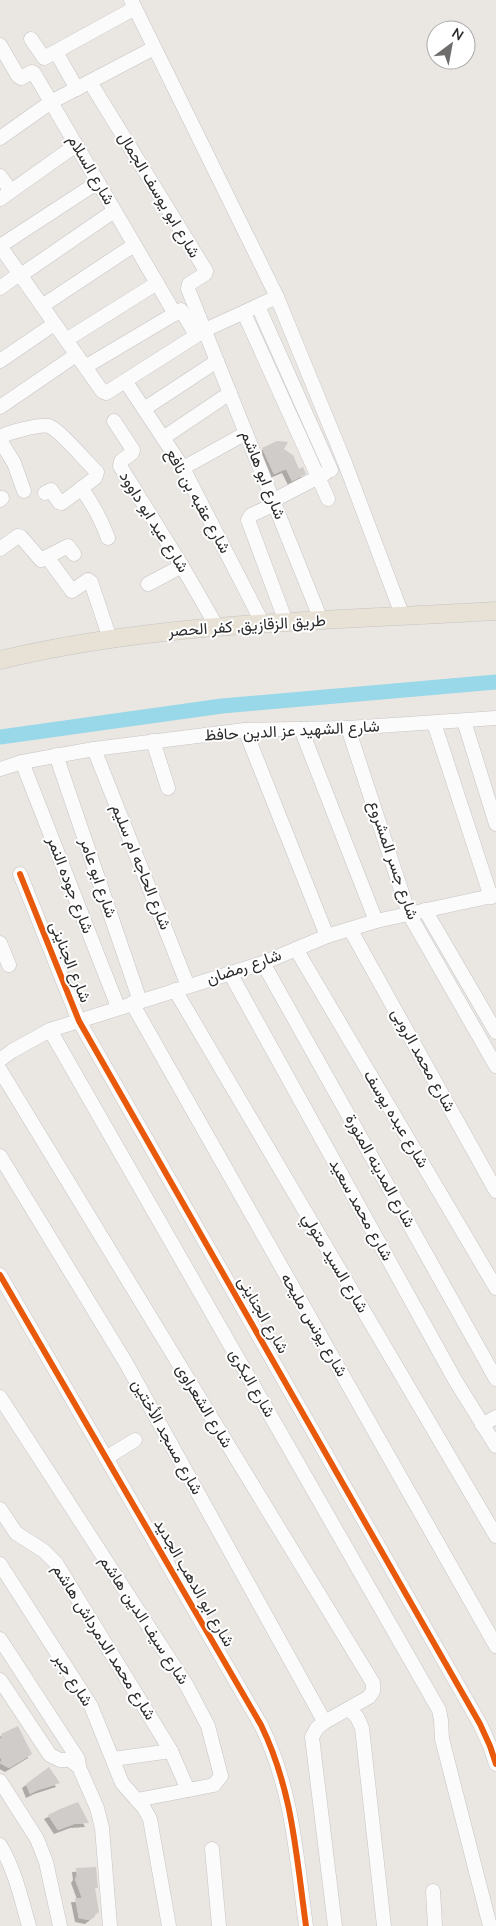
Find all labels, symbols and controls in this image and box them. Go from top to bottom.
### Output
north arrow [426,20,476,70]
text: N [448,24,467,45]
street label: شارع ابو يوسف الجمال [113,128,205,262]
street label: شارع السلام [62,131,120,209]
street label: شارع ابو هاشم [235,427,291,523]
street label: شارع عقبه بن نافع [160,445,236,557]
street label: شارع عيد ابو داوود [114,467,194,577]
street label: طريق الزقازيق, كفر الحصر [166,610,327,643]
street label: شارع الشهيد عز الدين حافظ [204,715,380,747]
street label: شارع جسر المشروع [362,797,424,923]
street label: شارع الحاجه ام سليم [106,801,176,933]
street label: شارع جوده النمر [41,832,99,937]
street label: شارع ابو عامر [74,834,122,921]
street label: شارع الجناينى [44,918,96,1006]
street label: شارع رمضان [204,944,284,990]
street label: شارع محمد الروبى [385,1004,461,1116]
street label: شارع عبده يوسف [358,1066,434,1172]
street label: شارع المدينه المنورة [340,1110,420,1232]
street label: شارع محمد سعيد [324,1155,398,1265]
street label: شارع السيد متولي [295,1209,374,1318]
street label: شارع يونس مليحه [275,1269,353,1381]
street label: شارع الجناينى [232,1272,294,1358]
street label: شارع البكرى [224,1345,280,1421]
street label: شارع الشعراوى [170,1360,238,1452]
street label: شارع مسجد الأختين [126,1375,208,1499]
street label: شارع ابو الدهب الجديد [148,1515,240,1651]
street label: شارع سيف الدين هاشم [94,1551,194,1689]
street label: شارع محمد الدمرداش هاشم [47,1560,161,1724]
street label: شارع جبر [48,1648,98,1711]

